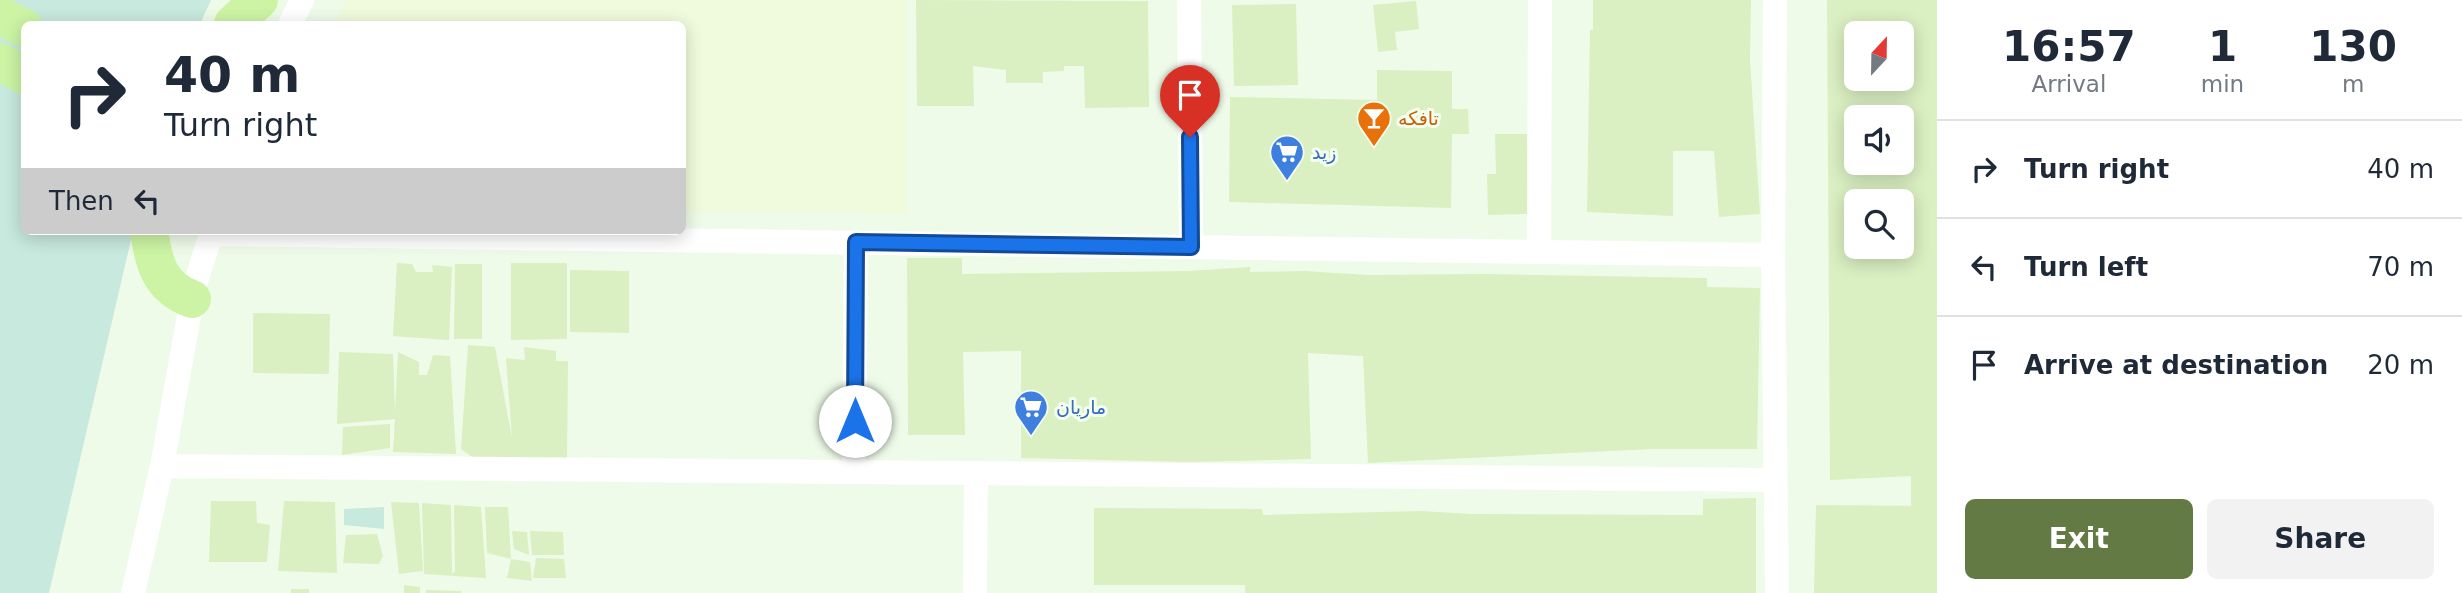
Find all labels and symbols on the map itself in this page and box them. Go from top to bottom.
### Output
north arrow [1844,21,1914,91]
pin [1160,65,1220,137]
bar icon: تافكه [1355,99,1393,148]
place label: تافكه [1398,107,1439,129]
supermarket icon: زيد [1268,133,1306,182]
place label: زيد [1312,141,1336,164]
position arrow [818,384,892,458]
supermarket icon: ماريان [1012,388,1050,437]
place label: ماريان [1056,396,1106,419]

